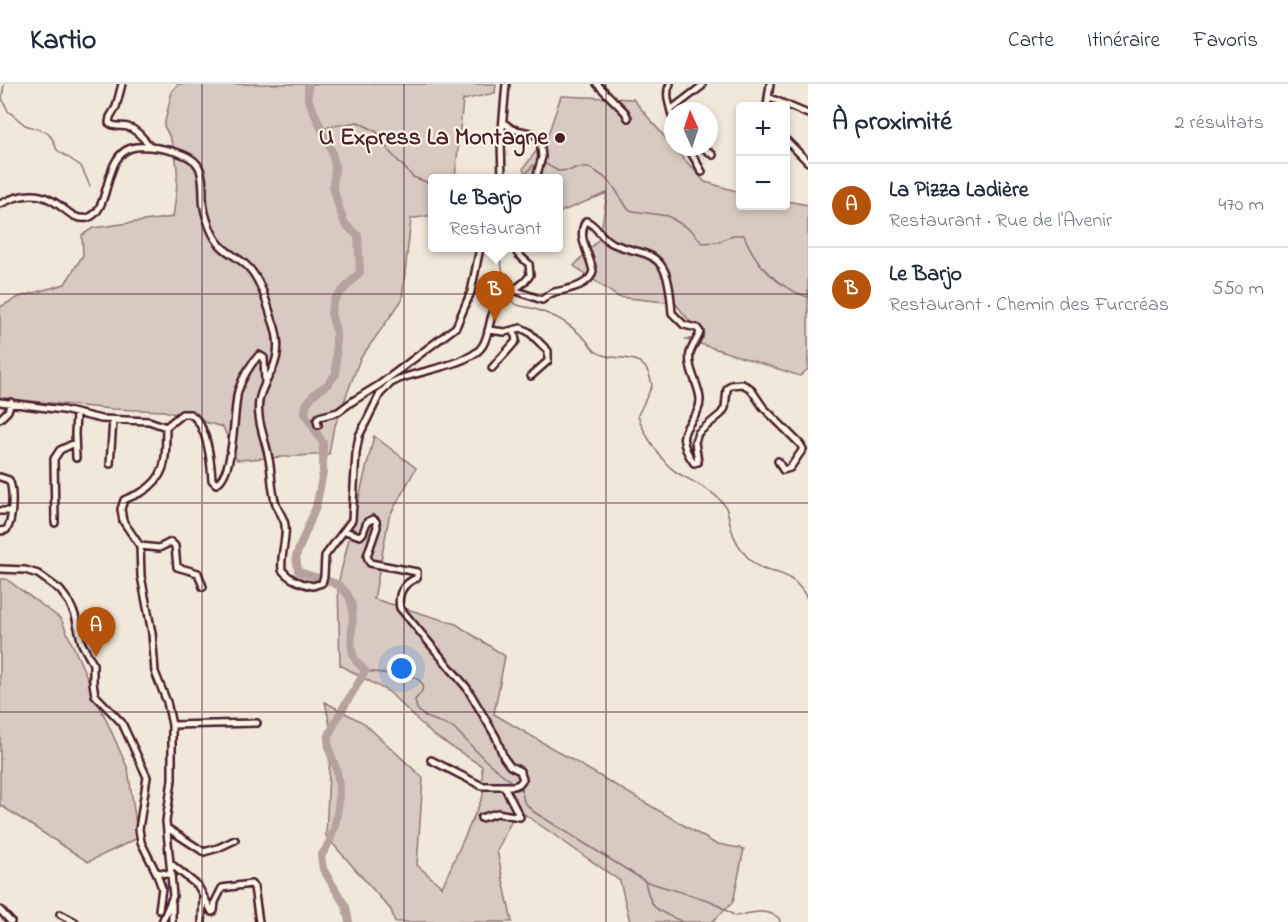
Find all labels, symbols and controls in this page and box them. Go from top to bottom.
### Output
text: Kartio [30,21,96,62]
text: Carte [1008,26,1054,56]
text: Itinéraire [1087,26,1160,56]
text: Favoris [1193,26,1258,56]
north arrow [664,102,718,156]
map controls [736,102,790,210]
button: + [736,102,790,156]
text: À proximité [832,104,952,142]
text: 2 résultats [1175,109,1264,138]
place label: U Express La Montagne [319,121,549,157]
marker: U Express La Montagne [553,131,567,145]
button: − [736,156,790,210]
popup [428,174,563,252]
text: La Pizza Ladière [889,175,1029,207]
text: Le Barjo [449,183,522,215]
text: A [845,191,858,220]
text: 470 m [1218,191,1264,220]
text: Restaurant · Rue de l'Avenir [889,207,1112,236]
text: Restaurant [449,215,542,244]
text: Le Barjo [889,259,962,291]
pin: B [476,272,514,321]
text: B [845,275,858,304]
text: 550 m [1212,275,1264,304]
text: Restaurant · Chemin des Furcréas [889,291,1169,320]
pin: A [76,608,116,657]
your location [387,654,416,683]

